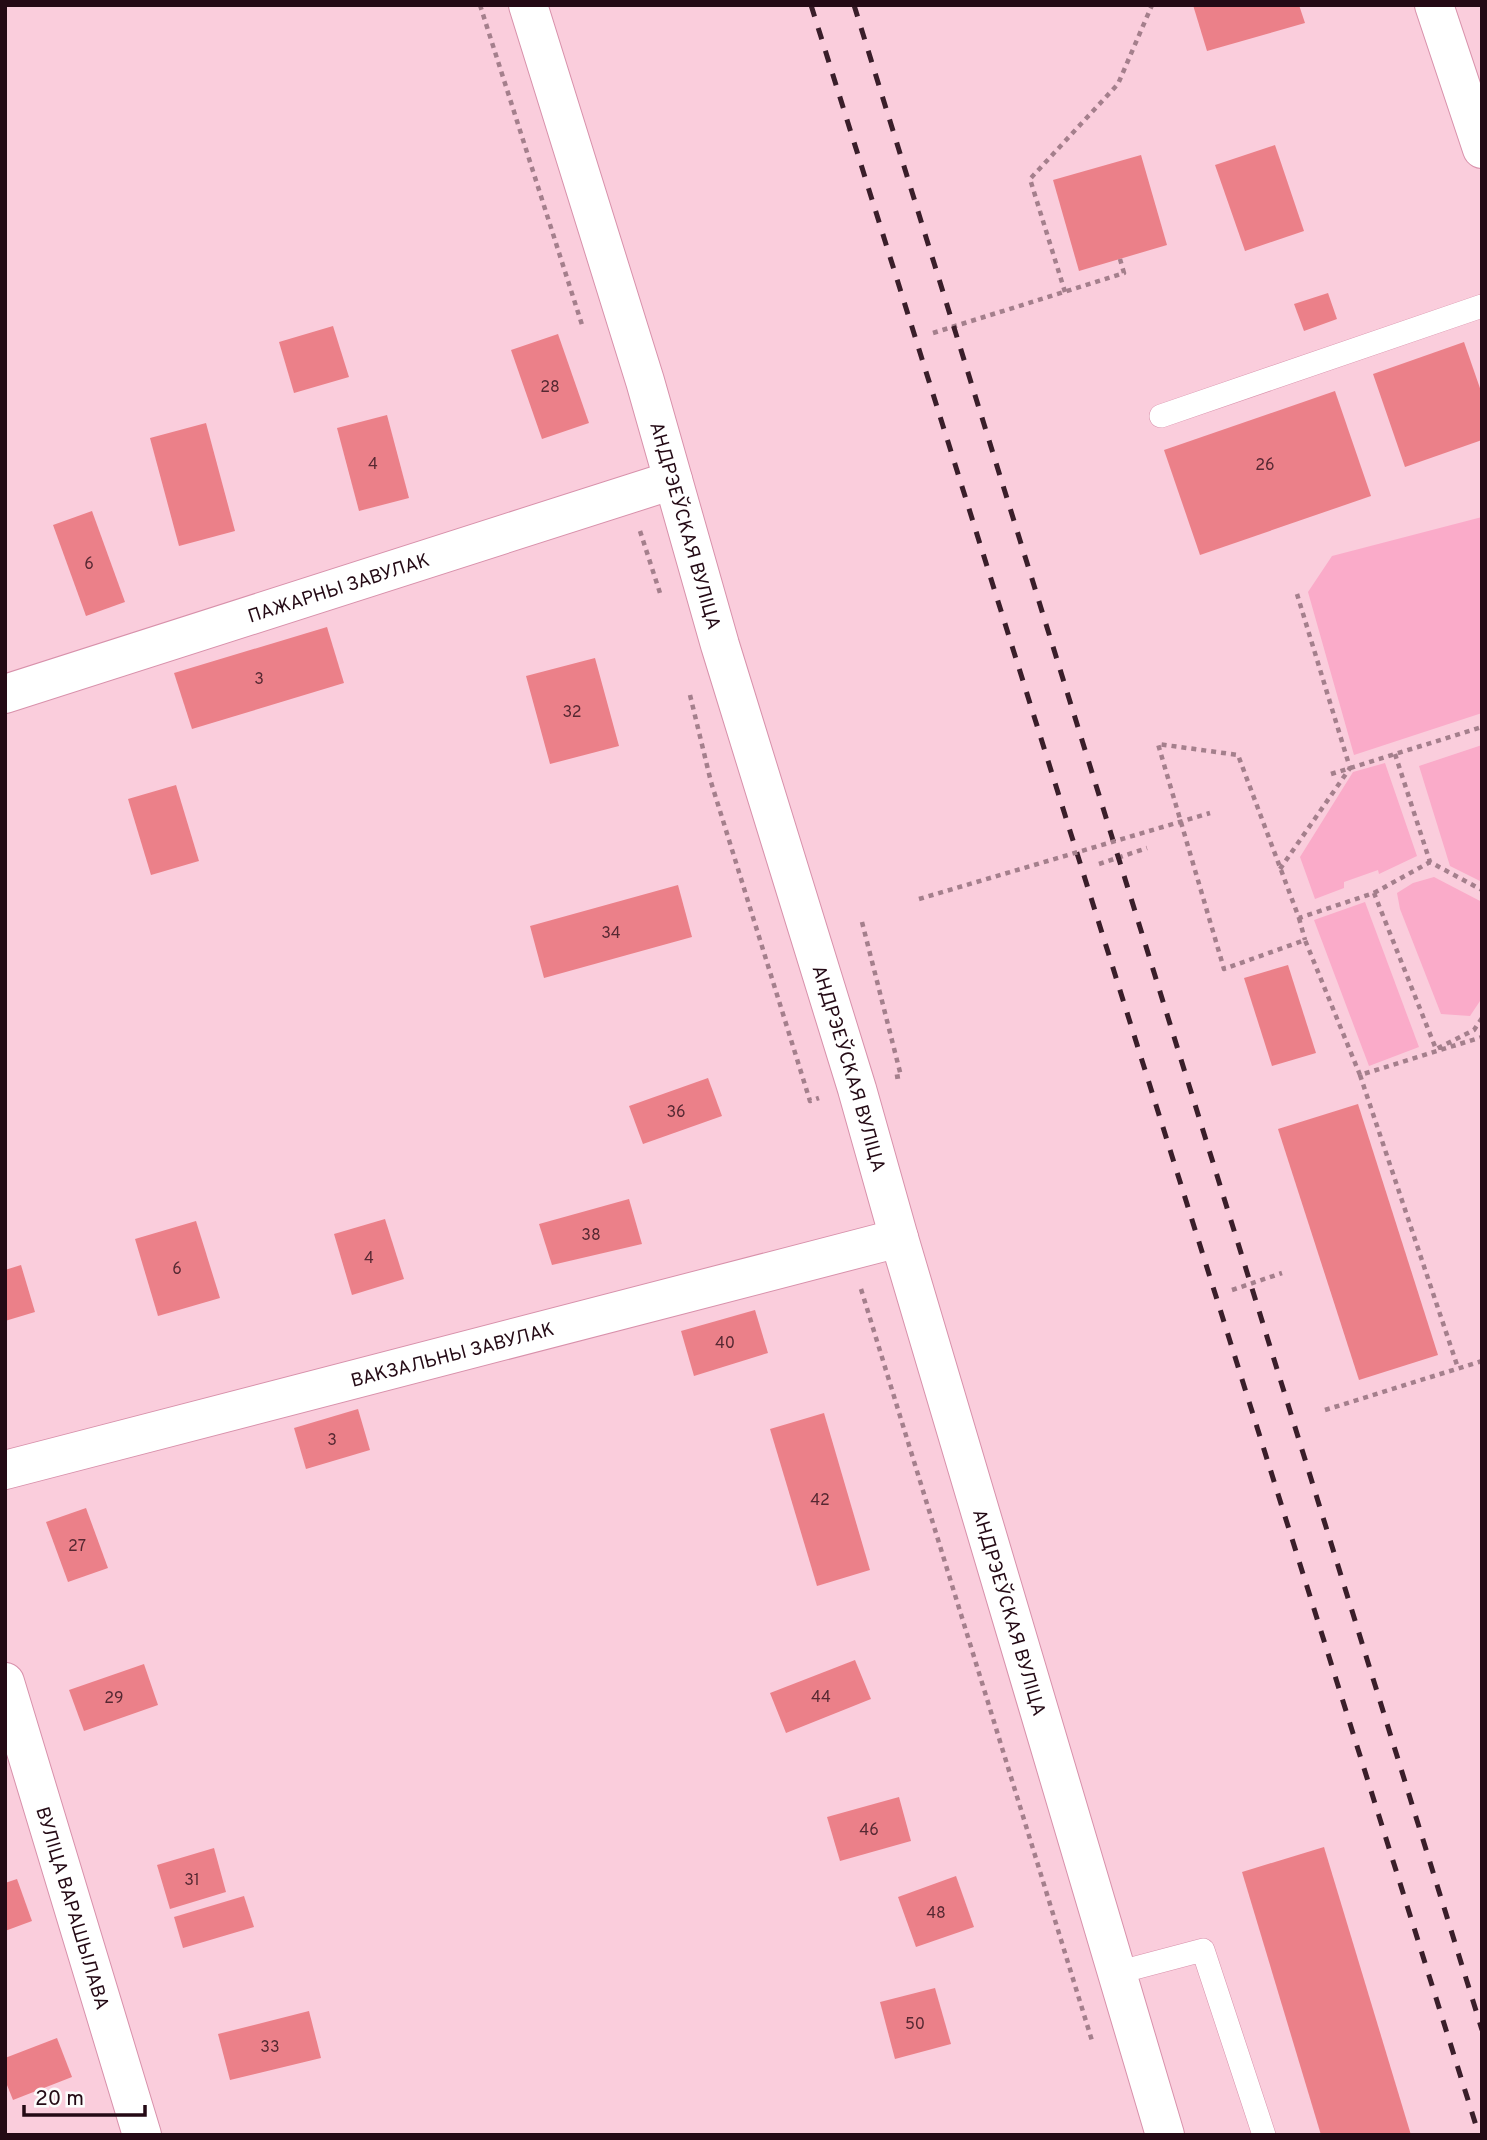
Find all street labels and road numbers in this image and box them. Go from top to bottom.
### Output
street label: АНДРЭЕЎСКАЯ ВУЛІЦА [643,419,725,633]
street label: ПАЖАРНЫ ЗАВУЛАК [245,549,433,629]
street label: АНДРЭЕЎСКАЯ ВУЛІЦА [805,962,890,1175]
street label: ВАКЗАЛЬНЫ ЗАВУЛАК [348,1318,557,1394]
street label: АНДРЭЕЎСКАЯ ВУЛІЦА [966,1506,1050,1719]
street label: ВУЛІЦА ВАРАШЫЛАВА [29,1804,113,2013]

